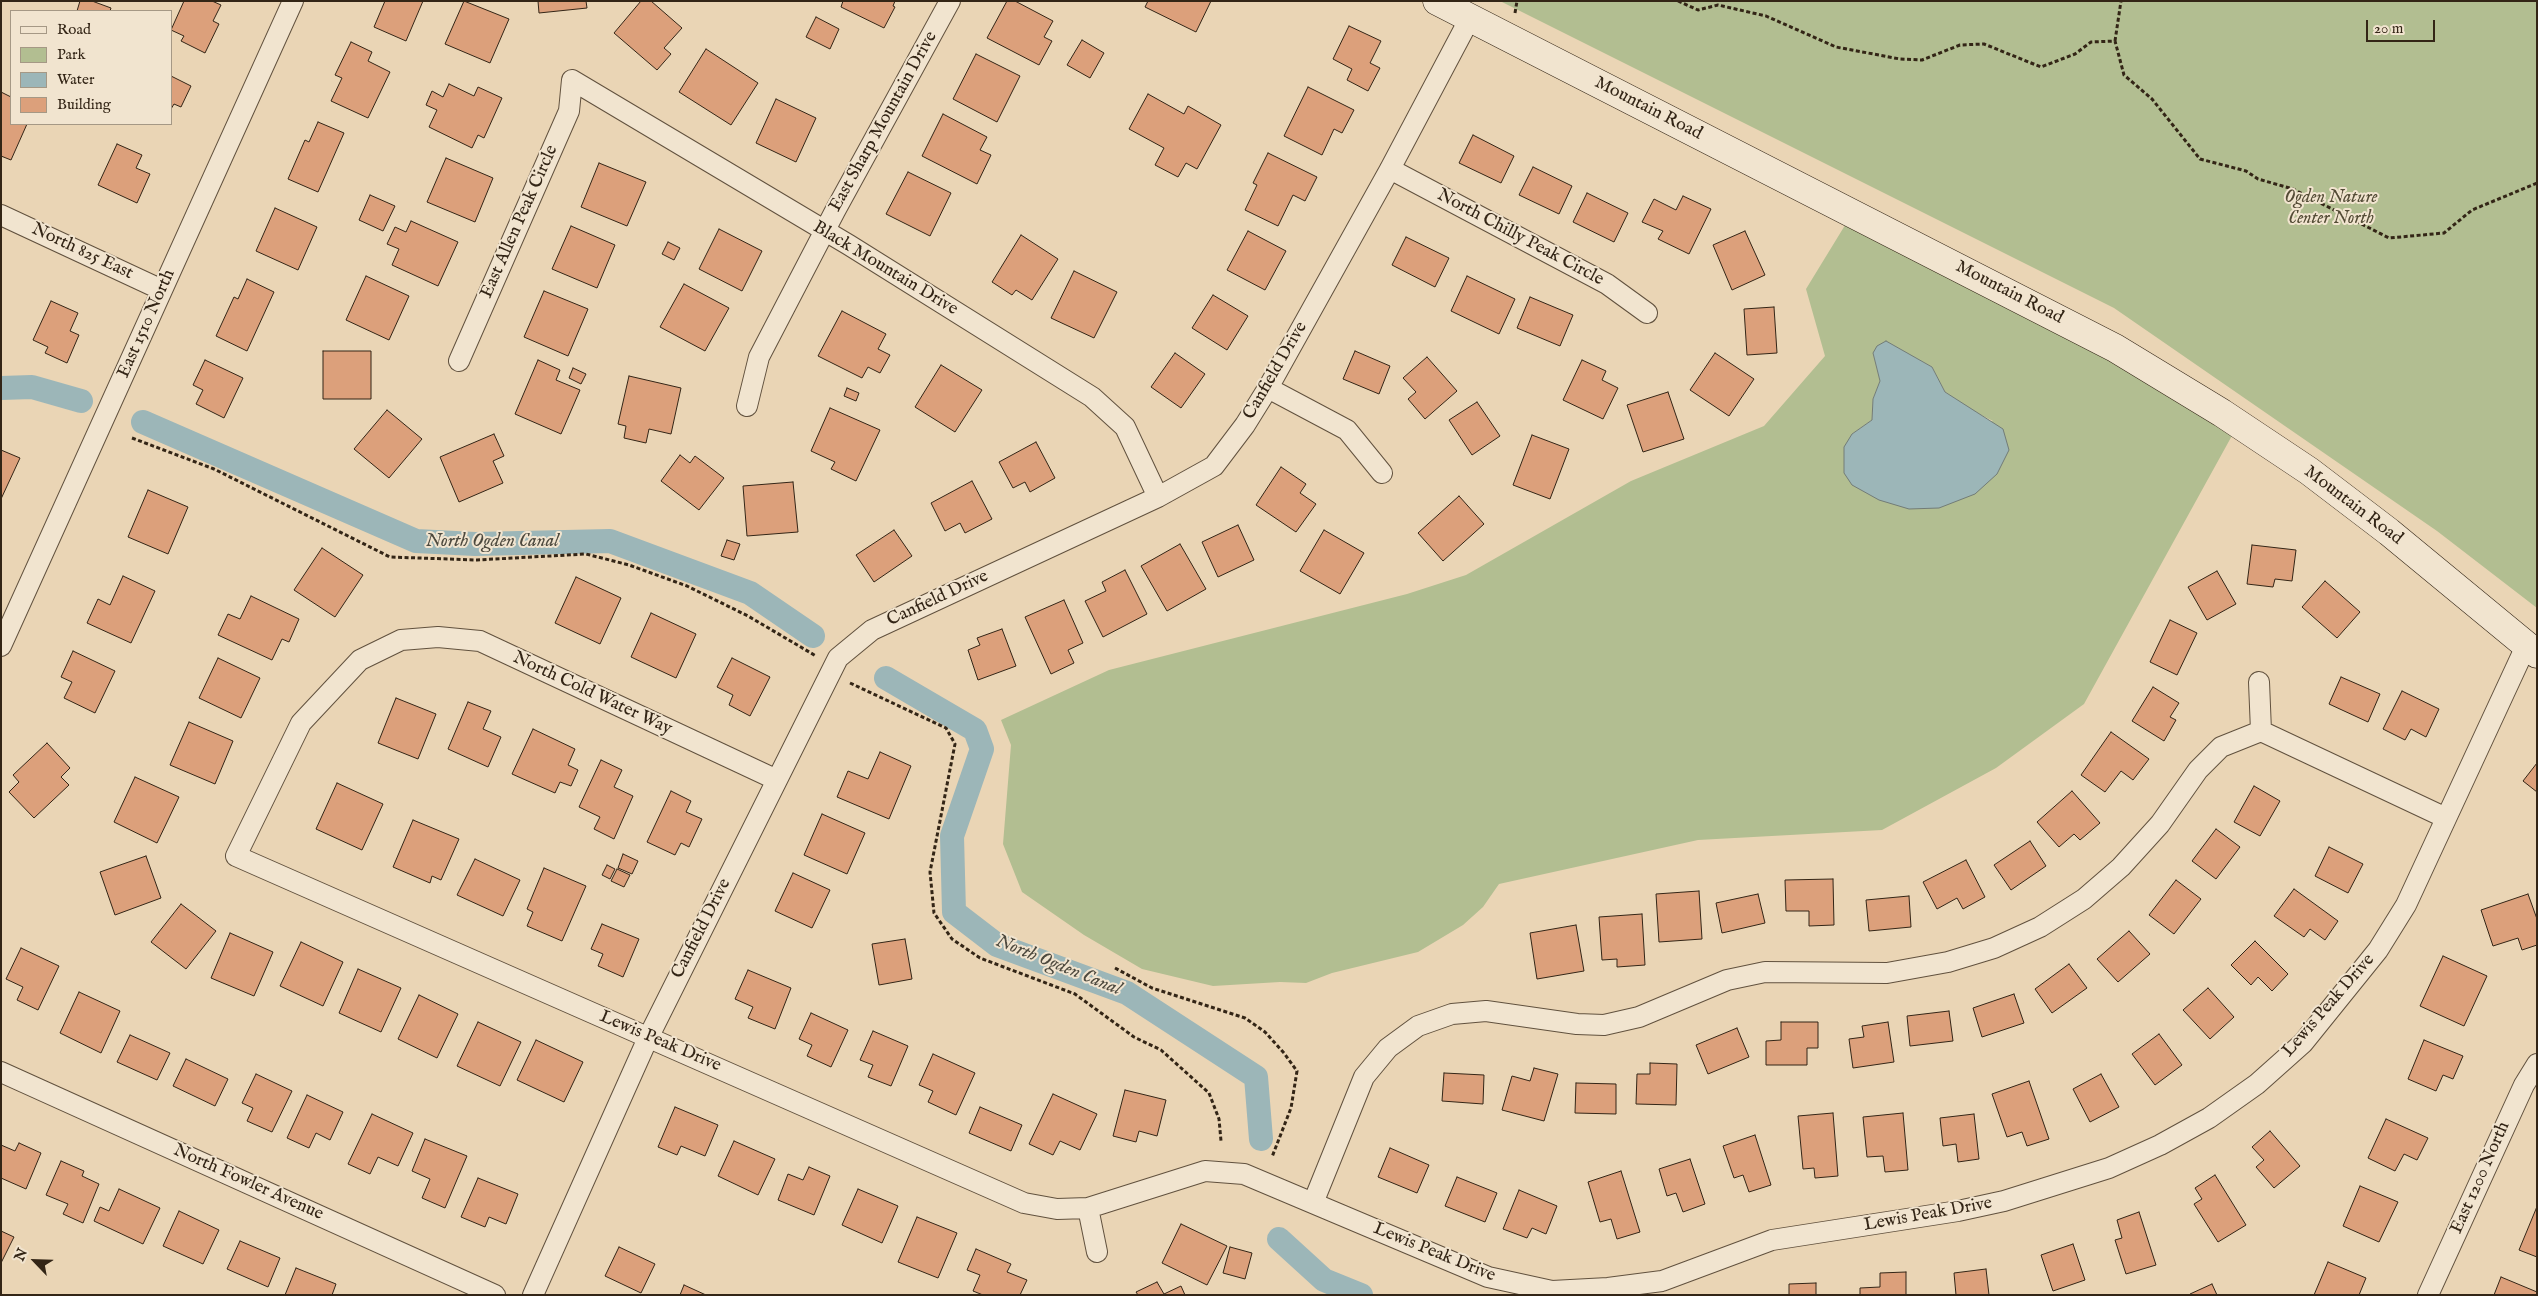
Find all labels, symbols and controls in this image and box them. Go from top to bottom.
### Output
legend [10,10,172,125]
scale bar [2368,10,2437,42]
text: 20 m [2374,19,2403,38]
text: Road [57,20,91,39]
street label: East Sharp Mountain Drive [825,28,943,216]
text: Park [57,45,86,64]
text: Water [57,70,94,89]
street label: Mountain Road [1590,73,1706,145]
text: Building [57,95,111,114]
street label: East Allen Peak Circle [477,142,563,302]
street label: North Chilly Peak Circle [1433,185,1607,291]
park label: Ogden Nature Center North [2285,187,2377,230]
street label: Black Mountain Drive [809,217,961,321]
street label: North 825 East [28,219,136,285]
street label: Mountain Road [1951,257,2067,329]
street label: East 1510 North [113,266,181,382]
street label: Canfield Drive [1239,318,1313,424]
street label: Mountain Road [2299,462,2407,550]
water label: North Ogden Canal [425,531,559,553]
street label: Canfield Drive [884,566,992,632]
street label: North Cold Water Way [509,648,675,740]
street label: Canfield Drive [668,875,736,983]
water label: North Ogden Canal [992,930,1124,1002]
street label: Lewis Peak Drive [2278,950,2380,1062]
street label: Lewis Peak Drive [596,1007,724,1077]
street label: East 1200 North [2447,1119,2515,1237]
street label: North Fowler Avenue [170,1140,326,1226]
street label: Lewis Peak Drive [1862,1193,1994,1237]
street label: Lewis Peak Drive [1370,1219,1498,1287]
north arrow [10,1236,60,1286]
text: N [11,1246,32,1264]

